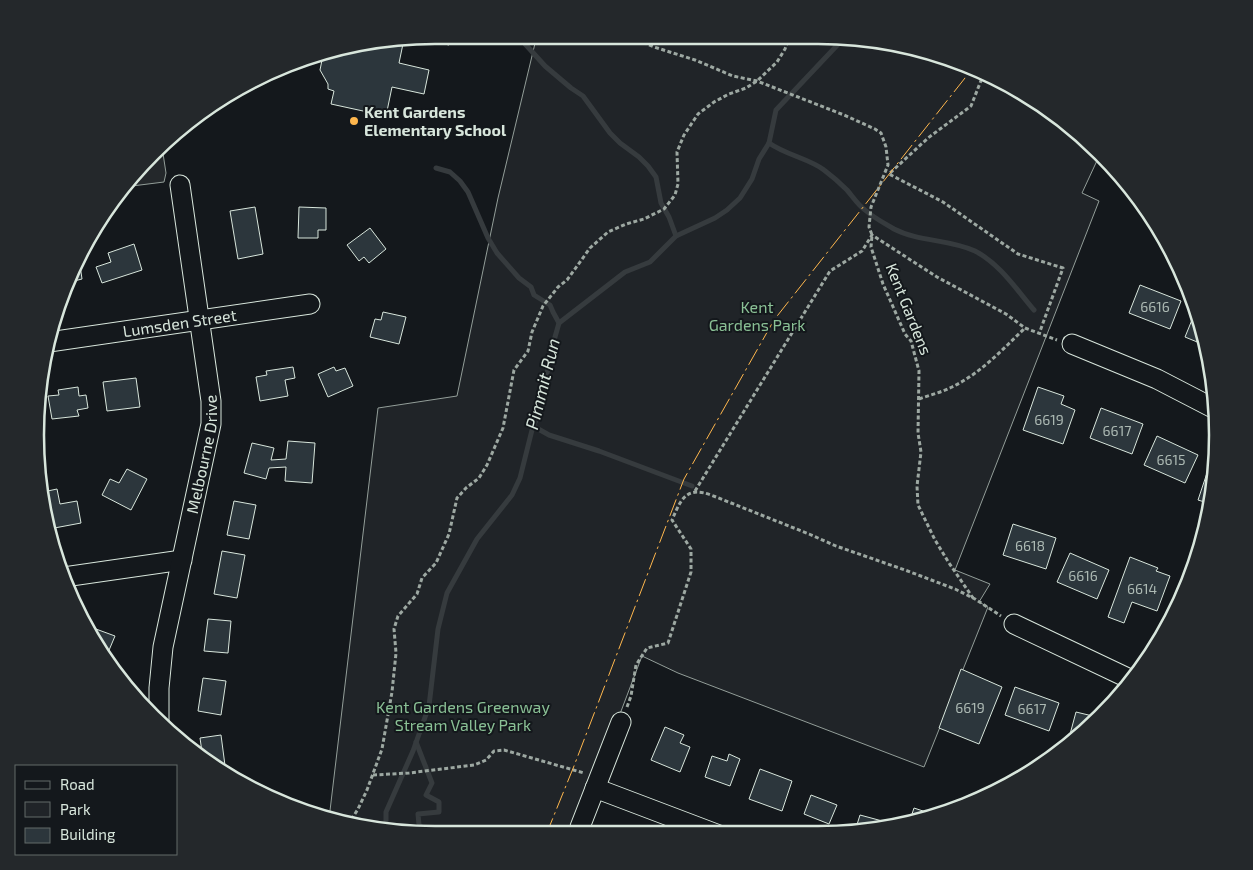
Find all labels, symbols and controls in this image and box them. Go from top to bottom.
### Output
place label: Kent Gardens Elementary School [364,102,507,140]
marker: Kent Gardens Elementary School [348,115,360,127]
street label: Kent Gardens [882,260,936,357]
park label: Kent Gardens Park [709,297,805,334]
house number: 6616 [1140,298,1170,315]
street label: Lumsden Street [121,305,238,340]
water label: Pimmit Run [520,336,564,432]
street label: Melbourne Drive [182,394,220,515]
house number: 6619 [1034,411,1064,428]
house number: 6617 [1103,422,1131,439]
house number: 6615 [1156,451,1186,468]
house number: 6618 [1015,537,1045,554]
house number: 6616 [1068,567,1098,584]
house number: 6614 [1127,580,1157,597]
park label: Kent Gardens Greenway Stream Valley Park [376,697,550,734]
house number: 6619 [955,699,985,716]
house number: 6617 [1018,700,1046,717]
legend [15,765,178,855]
text: Road [60,775,95,793]
text: Park [60,800,91,818]
text: Building [60,825,116,843]

